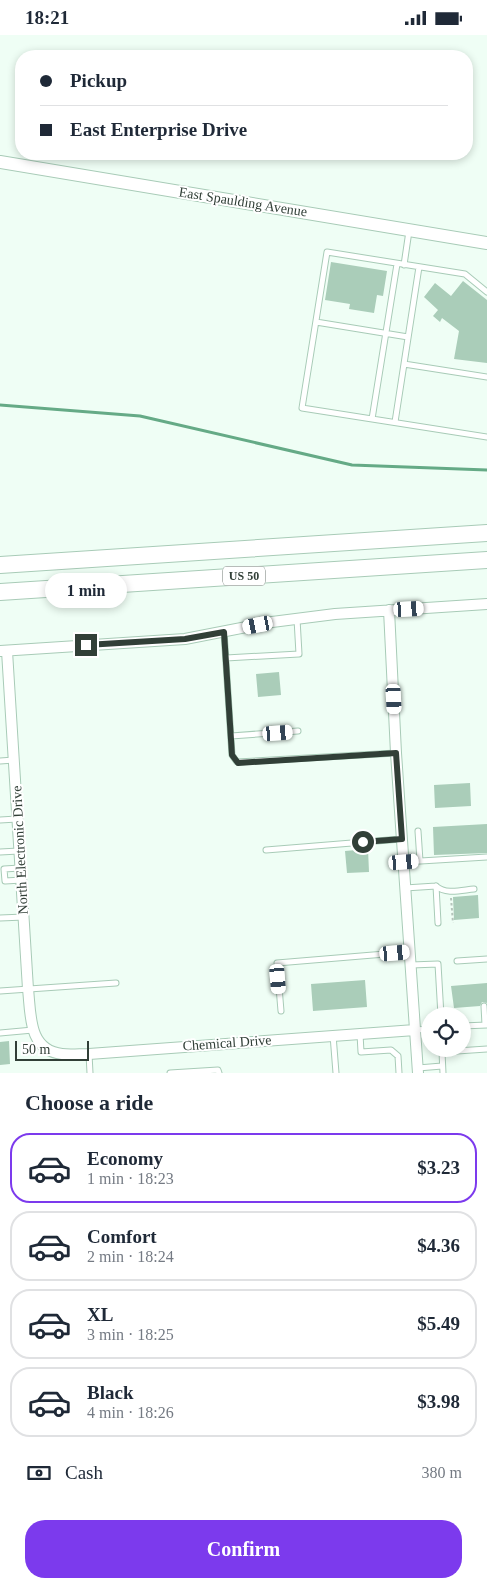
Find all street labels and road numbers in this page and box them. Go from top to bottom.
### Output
street label: East Spaulding Avenue [178,184,308,220]
road number: US 50 [223,567,265,585]
street label: North Electronic Drive [9,785,31,915]
street label: Chemical Drive [182,1032,272,1054]

